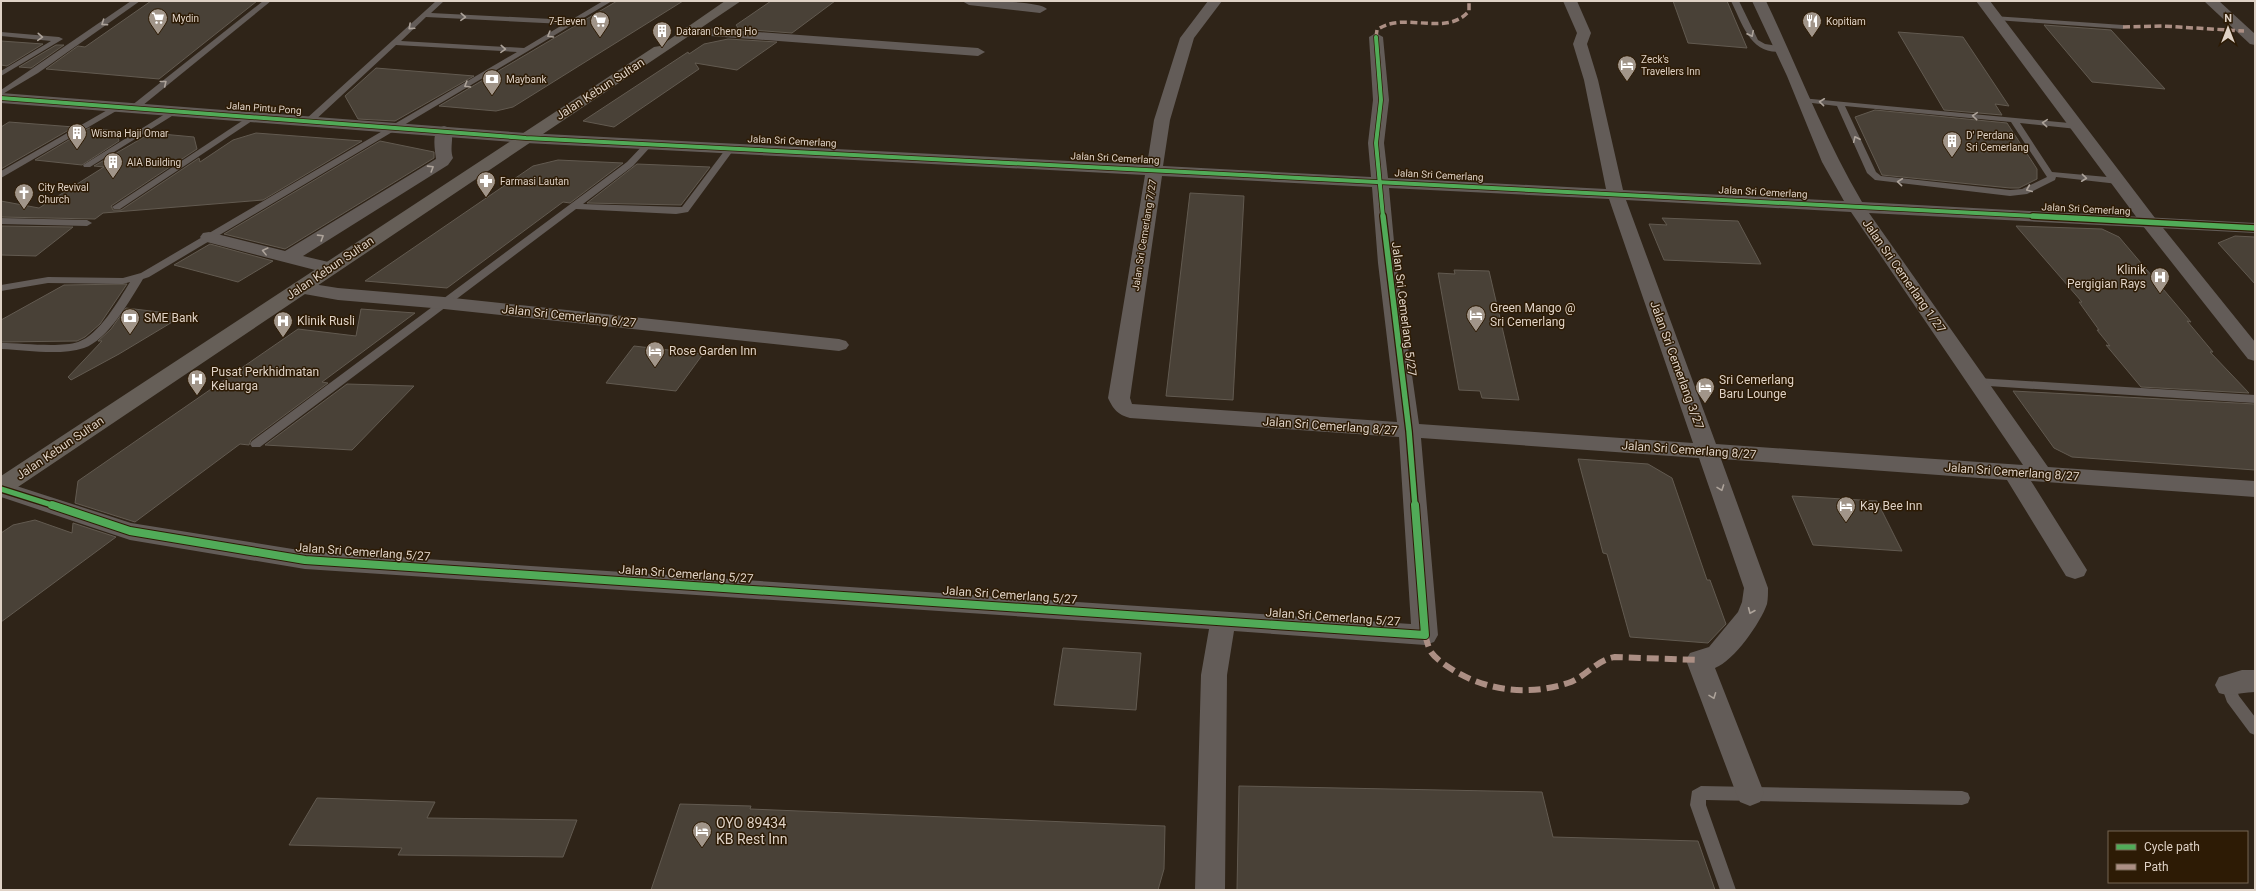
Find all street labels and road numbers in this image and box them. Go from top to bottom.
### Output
street label: Jalan Kebun Sultan [553,55,647,123]
street label: Jalan Pintu Pong [226,100,302,116]
street label: Jalan Sri Cemerlang [747,133,837,149]
street label: Jalan Sri Cemerlang [1070,150,1160,166]
street label: Jalan Sri Cemerlang [1394,167,1484,183]
street label: Jalan Sri Cemerlang 7/27 [1130,178,1158,292]
street label: Jalan Sri Cemerlang [1718,184,1808,200]
street label: Jalan Sri Cemerlang [2041,201,2131,217]
street label: Jalan Sri Cemerlang 1/27 [1859,217,1949,336]
street label: Jalan Kebun Sultan [284,233,376,303]
street label: Jalan Sri Cemerlang 5/27 [1389,241,1419,377]
street label: Jalan Sri Cemerlang 3/27 [1647,299,1707,431]
street label: Jalan Sri Cemerlang 6/27 [501,302,637,330]
street label: Jalan Kebun Sultan [14,413,106,483]
street label: Jalan Sri Cemerlang 8/27 [1262,414,1398,438]
street label: Jalan Sri Cemerlang 8/27 [1621,438,1757,462]
street label: Jalan Sri Cemerlang 8/27 [1944,460,2080,484]
street label: Jalan Sri Cemerlang 5/27 [295,540,431,564]
street label: Jalan Sri Cemerlang 5/27 [618,562,754,586]
street label: Jalan Sri Cemerlang 5/27 [942,583,1078,607]
street label: Jalan Sri Cemerlang 5/27 [1265,605,1401,629]

